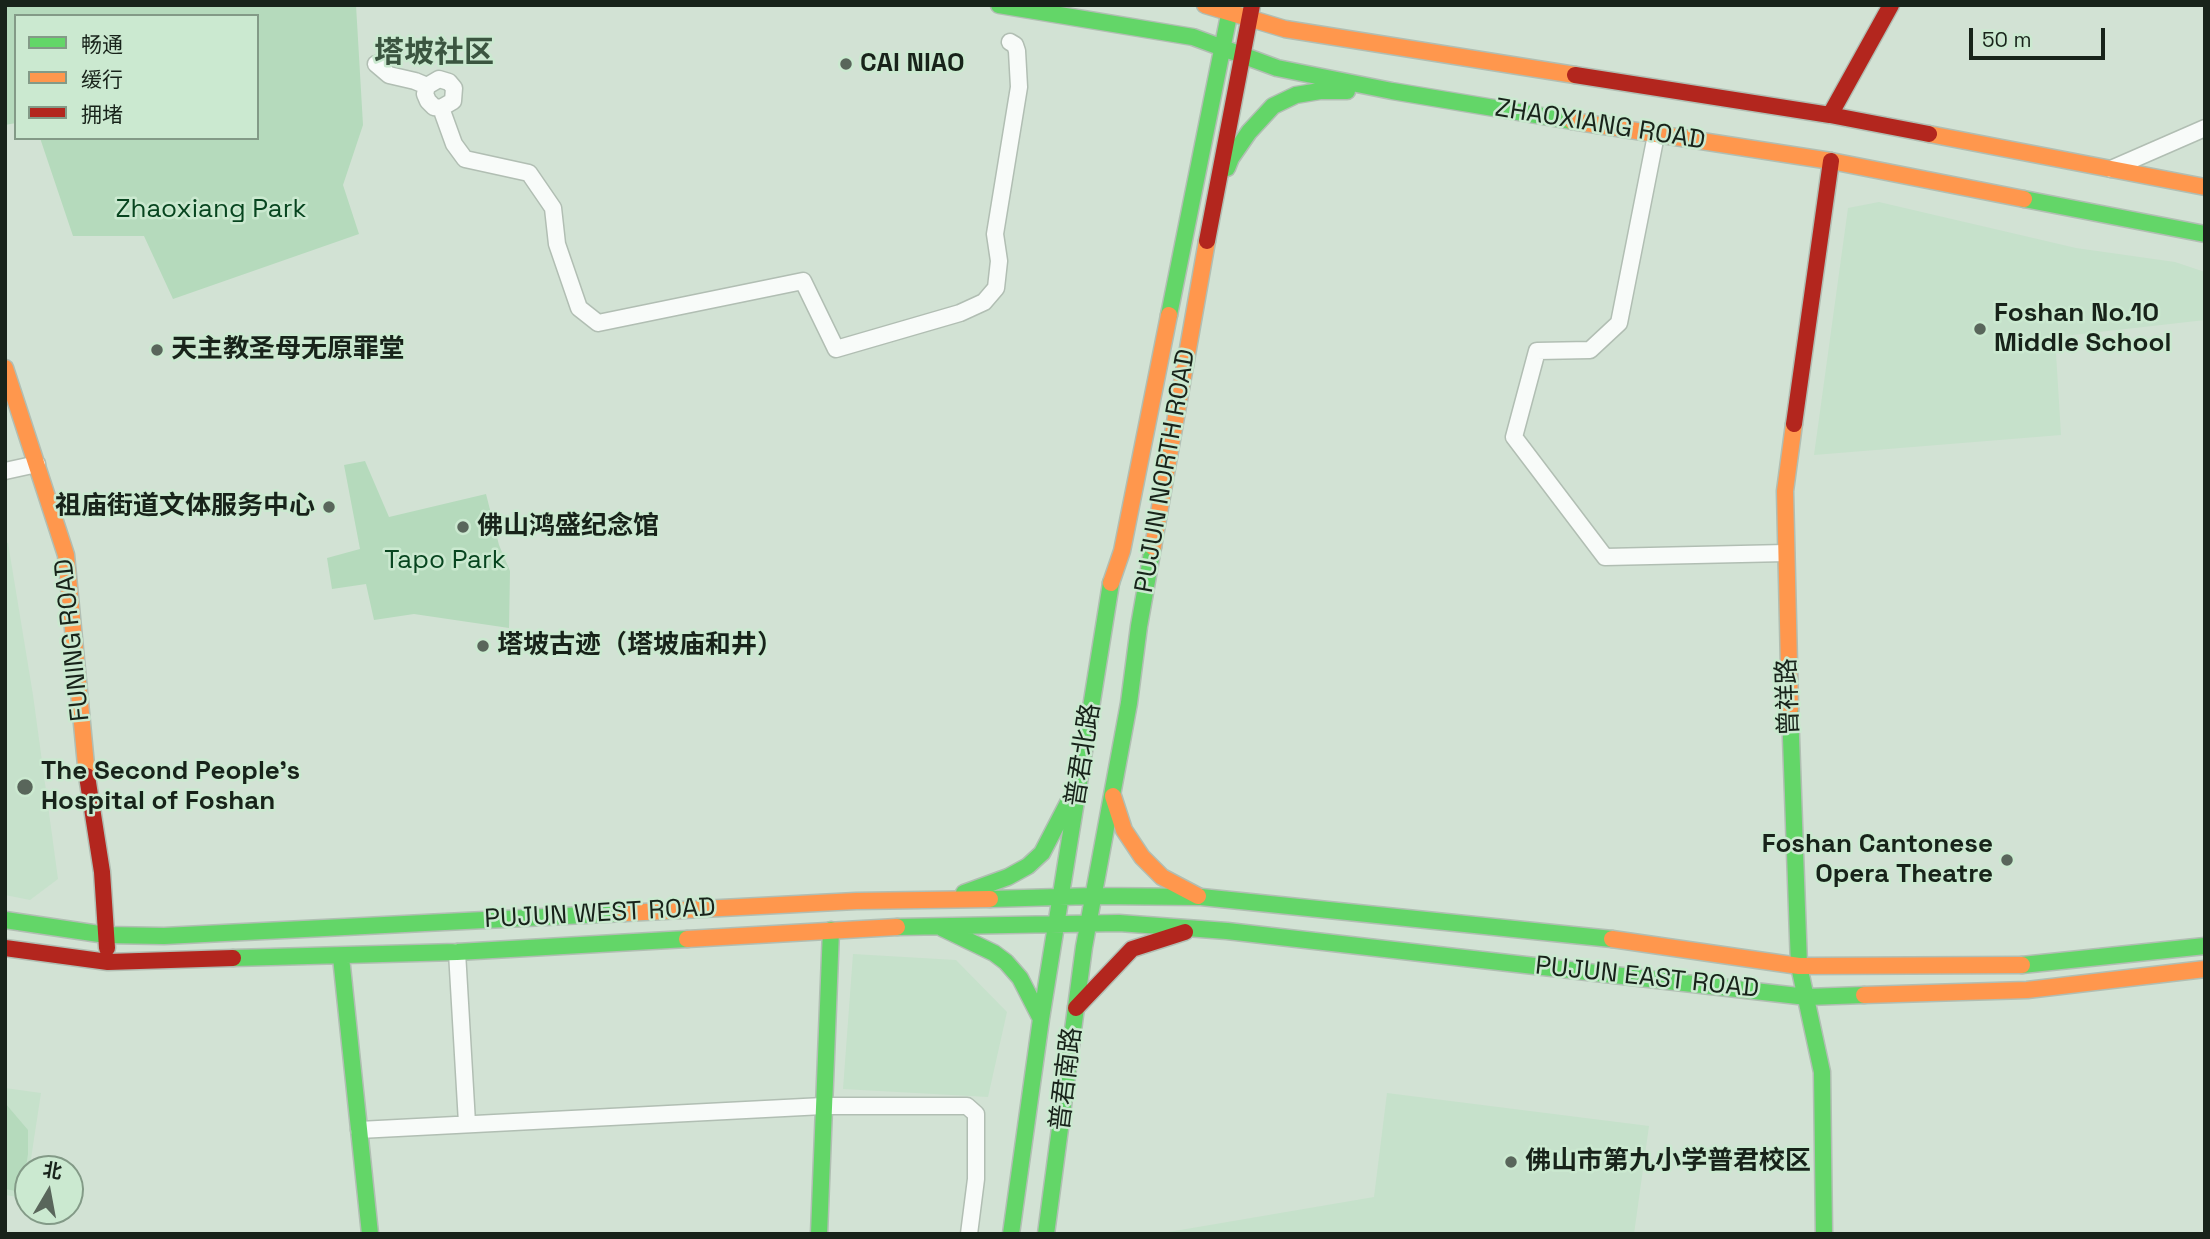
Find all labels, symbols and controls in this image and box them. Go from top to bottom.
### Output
legend [14,14,259,140]
scale bar [1972,14,2108,58]
text: 50 m [1982,26,2032,53]
text: 畅通 [81,31,123,58]
district label: 塔坡社区 [374,36,494,72]
place label: CAI NIAO [860,48,965,80]
marker: CAI NIAO [838,56,854,72]
text: 缓行 [81,66,123,93]
street label: ZHAOXIANG ROAD [1493,93,1707,157]
text: 拥堵 [81,101,123,128]
park label: Zhaoxiang Park [116,194,306,226]
place label: Foshan No.10 Middle School [1994,298,2171,360]
marker: Foshan No.10 Middle School [1972,321,1988,337]
place label: 天主教圣母无原罪堂 [171,334,405,366]
marker: 天主教圣母无原罪堂 [149,342,165,358]
street label: PUJUN NORTH ROAD [1129,347,1203,595]
place label: 祖庙街道文体服务中心 [55,491,315,523]
marker: 祖庙街道文体服务中心 [321,499,337,515]
place label: 佛山鸿盛纪念馆 [477,511,659,543]
marker: 佛山鸿盛纪念馆 [455,519,471,535]
park label: Tapo Park [384,545,506,577]
street label: FUNING ROAD [49,557,97,723]
place label: 塔坡古迹（塔坡庙和井） [497,630,783,662]
marker: 塔坡古迹（塔坡庙和井） [475,638,491,654]
street label: 曾祥路 [1772,657,1806,737]
street label: 普君北路 [1060,701,1108,809]
place label: The Second People's Hospital of Foshan [41,756,300,818]
marker: The Second People's Hospital of Foshan [15,777,35,797]
place label: Foshan Cantonese Opera Theatre [1762,829,1993,890]
marker: Foshan Cantonese Opera Theatre [1999,852,2015,868]
street label: PUJUN WEST ROAD [484,892,716,936]
street label: PUJUN EAST ROAD [1534,951,1760,1005]
street label: 普君南路 [1045,1025,1089,1133]
place label: 佛山市第九小学普君校区 [1525,1146,1811,1178]
marker: 佛山市第九小学普君校区 [1503,1154,1519,1170]
north arrow [14,1155,84,1225]
text: 北 [41,1157,64,1185]

